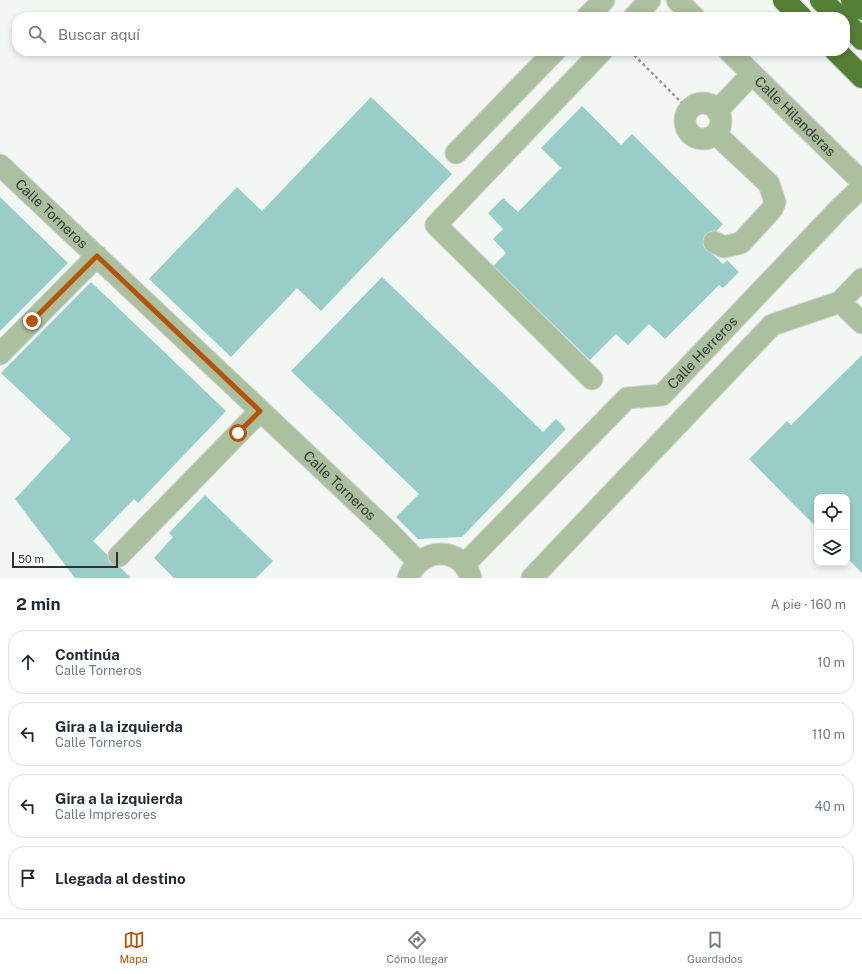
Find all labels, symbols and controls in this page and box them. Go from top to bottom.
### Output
search box [12,12,850,56]
icon: search [26,23,48,45]
text: Buscar aquí [58,26,140,43]
street label: Calle Hilanderas [751,73,839,160]
street label: Calle Torneros [12,176,91,252]
route end [23,312,41,330]
street label: Calle Herreros [664,313,741,392]
route start [229,424,247,442]
street label: Calle Torneros [300,448,379,523]
map controls [814,494,850,566]
button: locate [814,494,850,530]
button: layers [814,530,850,566]
scale bar [12,550,118,569]
text: 50 m [18,553,44,565]
text: 2 min [16,594,61,614]
text: A pie · 160 m [770,597,846,612]
text: Continúa [55,646,120,663]
icon: ahead [17,651,39,673]
text: 10 m [817,655,845,670]
text: Calle Torneros [55,663,142,678]
text: Gira a la izquierda [55,718,183,735]
icon: left [17,723,39,745]
text: 110 m [812,727,845,742]
text: Calle Torneros [55,735,142,750]
text: Gira a la izquierda [55,790,183,807]
icon: left [17,795,39,817]
text: 40 m [814,799,845,814]
text: Calle Impresores [55,807,157,822]
icon: arrive [17,867,39,889]
text: Llegada al destino [55,870,186,887]
tab: Mapa [119,929,148,965]
tab: Cómo llegar [387,929,448,965]
tab: Guardados [687,929,743,965]

